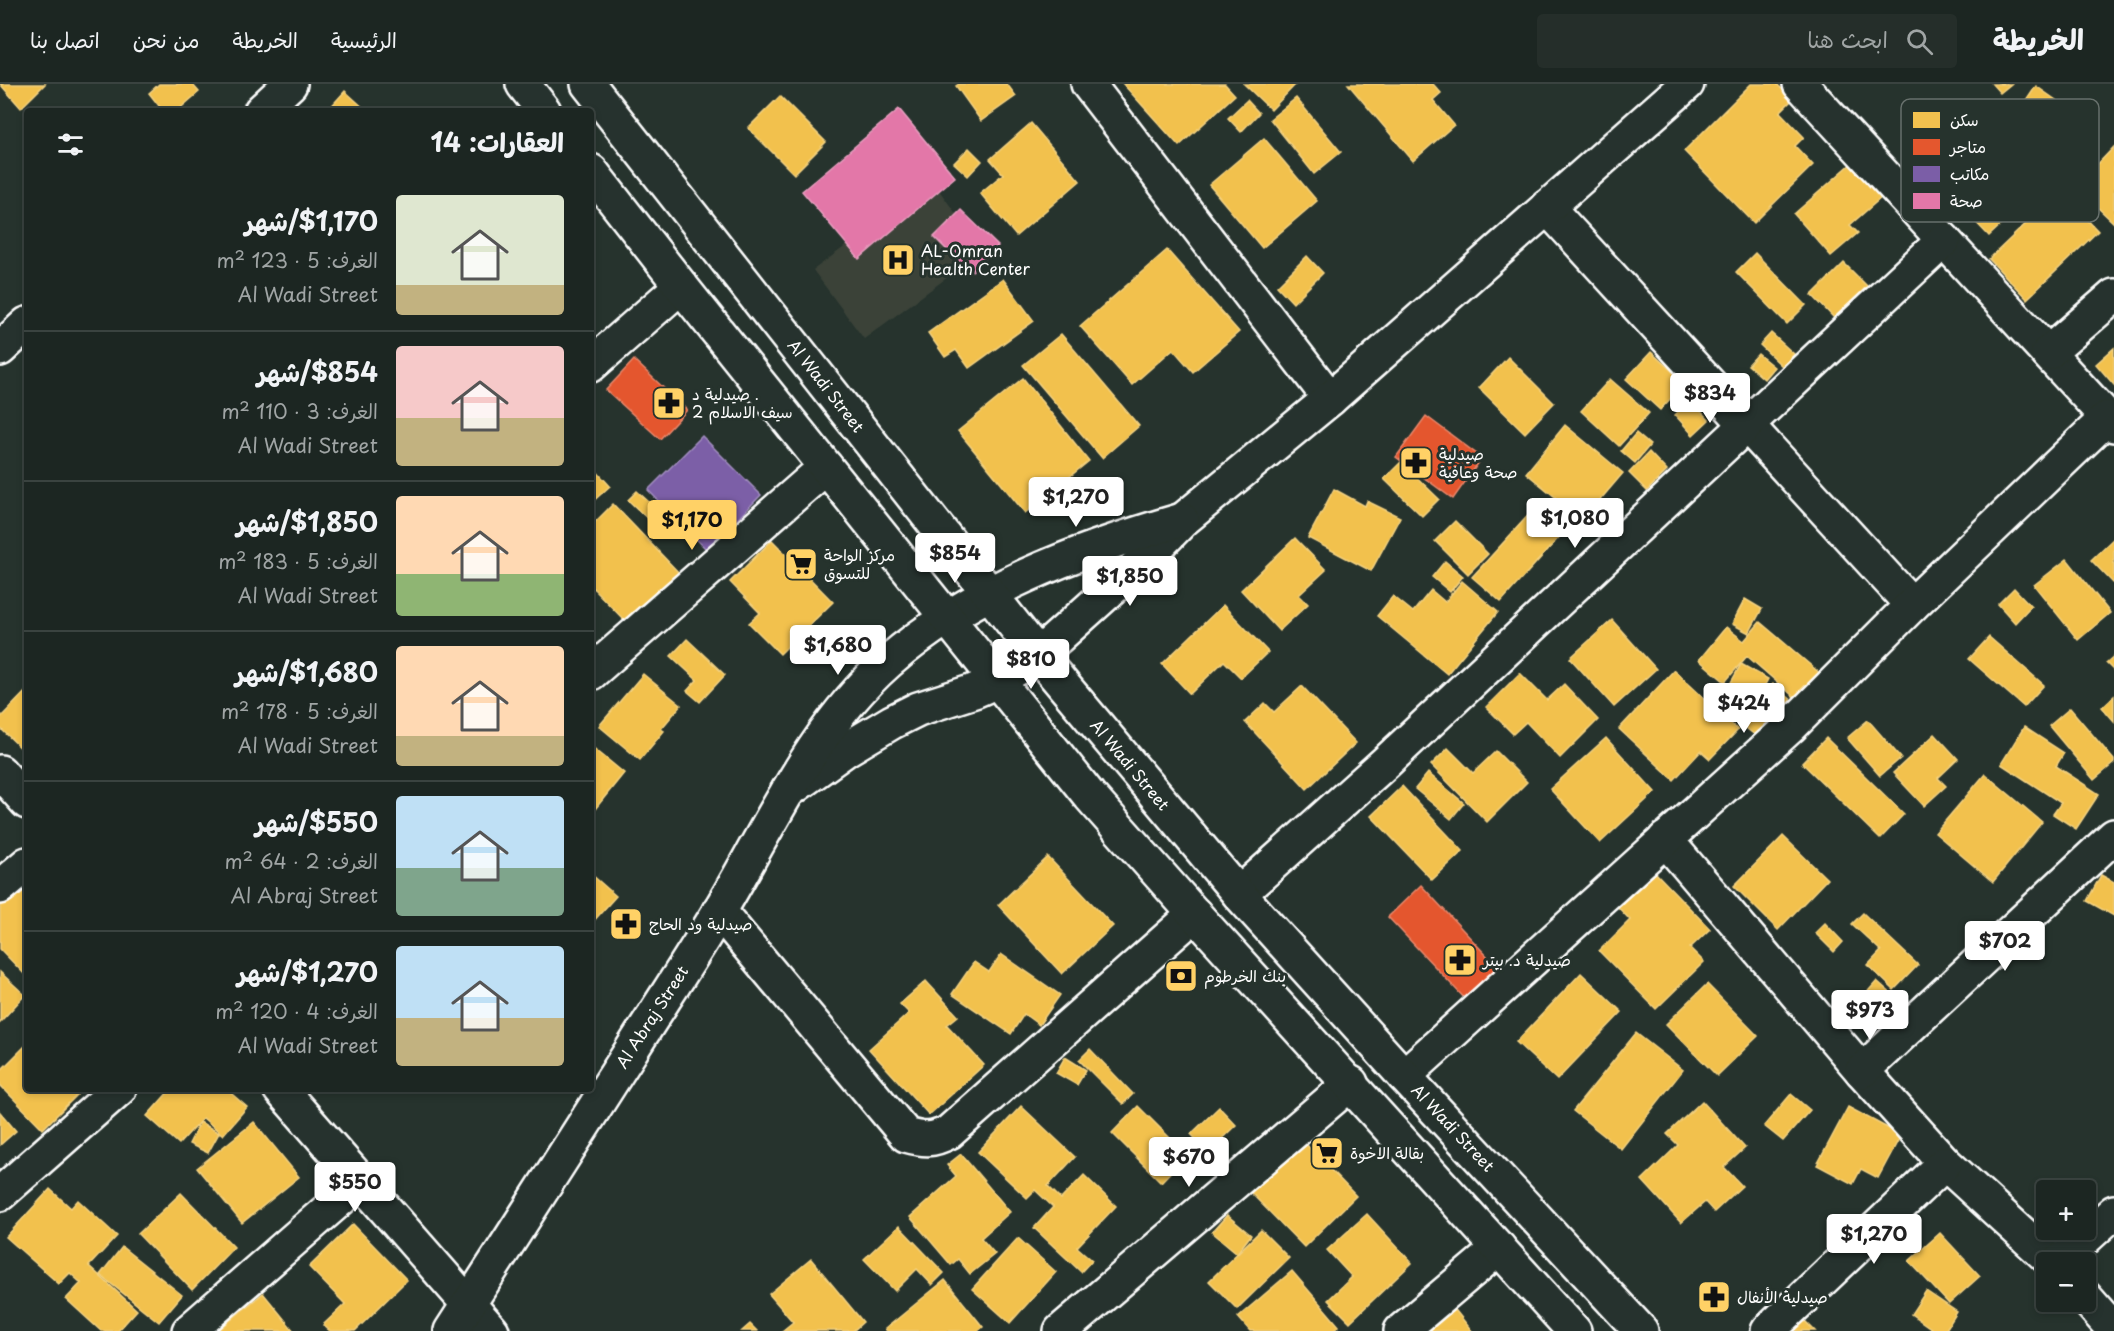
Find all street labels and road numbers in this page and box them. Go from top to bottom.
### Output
street label: Al Wadi Street [783,334,871,437]
street label: Al Wadi Street [1086,714,1176,815]
street label: Al Abraj Street [609,960,694,1072]
street label: Al Wadi Street [1407,1078,1501,1177]

